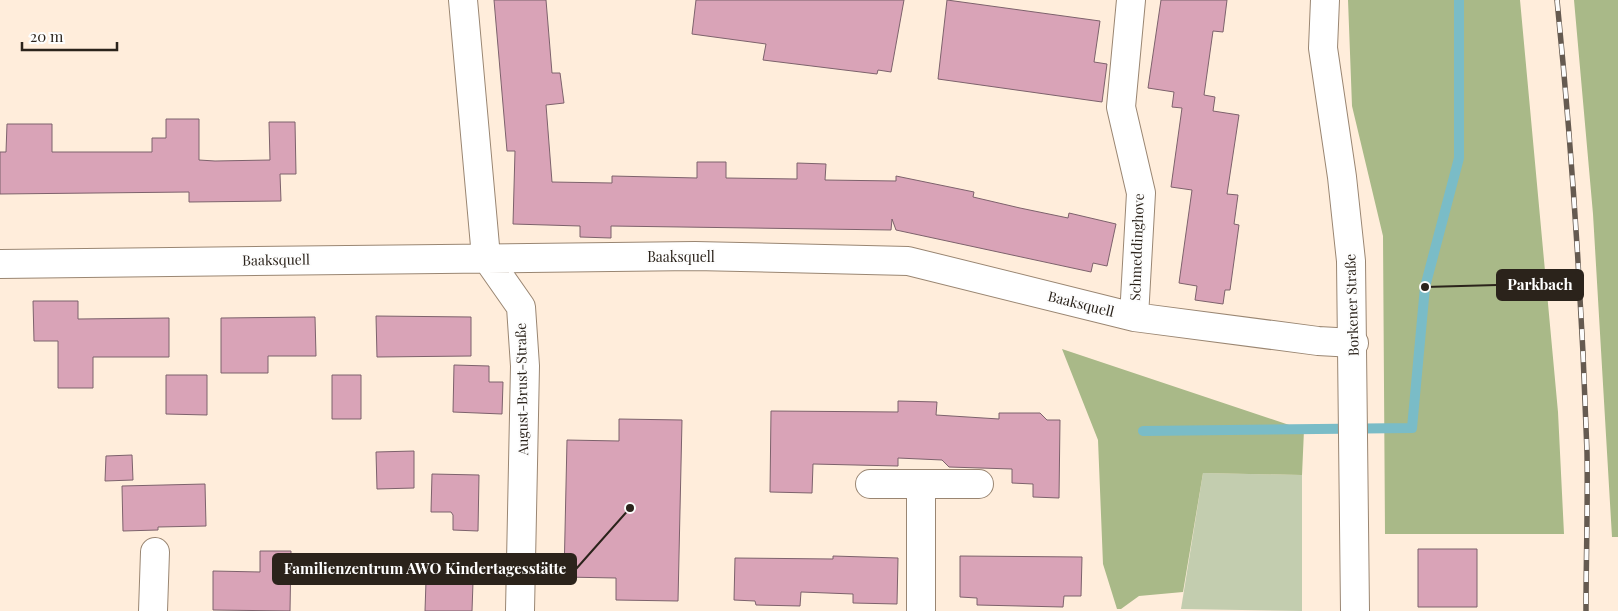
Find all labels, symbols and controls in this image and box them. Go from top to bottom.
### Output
scale bar [22,20,118,52]
text: 20 m [30,26,64,46]
street label: Schmeddinghove [1125,193,1148,301]
street label: Baaksquell [647,247,715,266]
street label: Baaksquell [242,249,310,270]
street label: Borkener Straße [1340,253,1363,357]
callout: Parkbach [1497,270,1583,300]
text: Parkbach [1507,274,1573,294]
street label: Baaksquell [1046,286,1116,321]
street label: August-Brust-Straße [511,323,532,456]
callout: Familienzentrum AWO Kindertagesstätte [273,554,576,584]
text: Familienzentrum AWO Kindertagesstätte [284,558,567,578]

